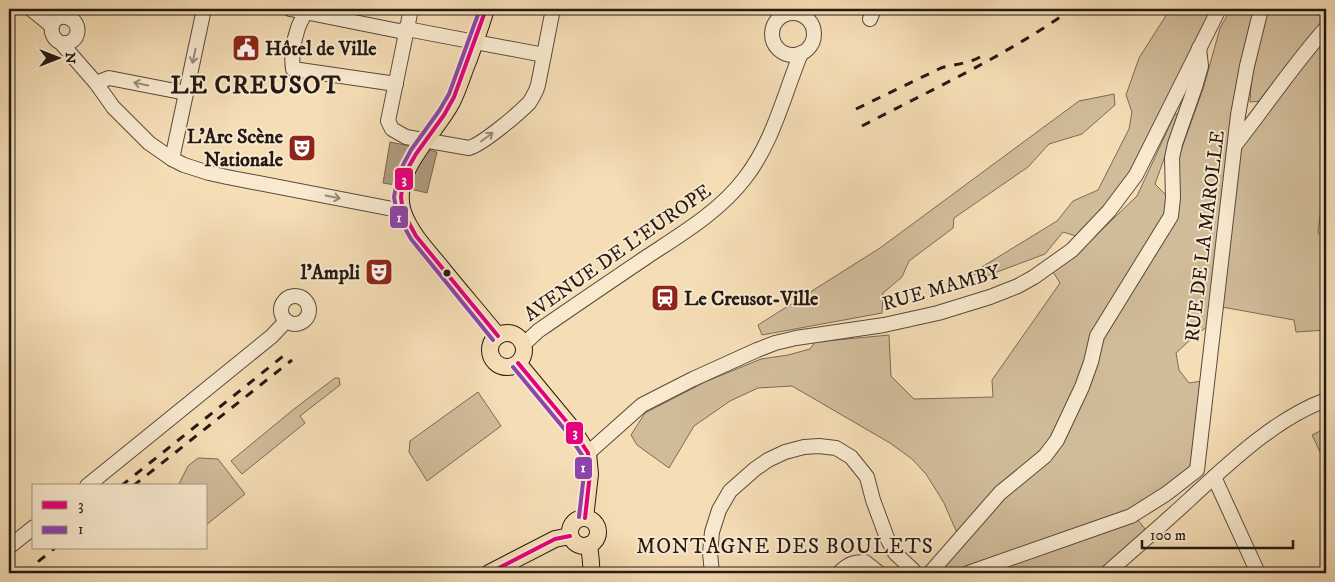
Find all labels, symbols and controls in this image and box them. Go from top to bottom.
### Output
north arrow [32,32,82,82]
public building icon: Hôtel de Ville [231,33,261,63]
place label: Hôtel de Ville [265,37,377,62]
one-way arrow [189,48,198,64]
text: N [61,52,79,64]
district label: LE CREUSOT [171,70,342,101]
one-way arrow [133,79,149,89]
place label: L'Arc Scène Nationale [187,125,284,173]
street label: RUE DE LA MAROLLE [1180,129,1231,343]
one-way arrow [481,132,494,143]
theatre icon: L'Arc Scène Nationale [287,133,317,163]
line badge: 3 [394,167,414,191]
text: 3 [401,171,407,189]
street label: AVENUE DE L'EUROPE [519,179,716,327]
one-way arrow [325,193,341,202]
line badge: 1 [389,205,409,229]
text: 1 [396,209,402,227]
theatre icon: l'Ampli [364,257,394,287]
street label: RUE MAMBY [880,260,1004,317]
place label: l'Ampli [300,261,360,286]
unlabelled marker [442,268,452,278]
station icon: Le Creusot-Ville [650,283,680,313]
place label: Le Creusot-Ville [684,287,819,312]
line badge: 3 [565,421,584,445]
text: 3 [572,424,578,442]
line badge: 1 [574,456,593,480]
text: 1 [580,459,586,477]
legend [32,484,208,550]
text: 3 [78,496,84,515]
scale bar [1142,517,1294,549]
text: 1 [78,520,84,539]
text: 100 m [1150,526,1186,545]
district label: MONTAGNE DES BOULETS [636,534,934,560]

